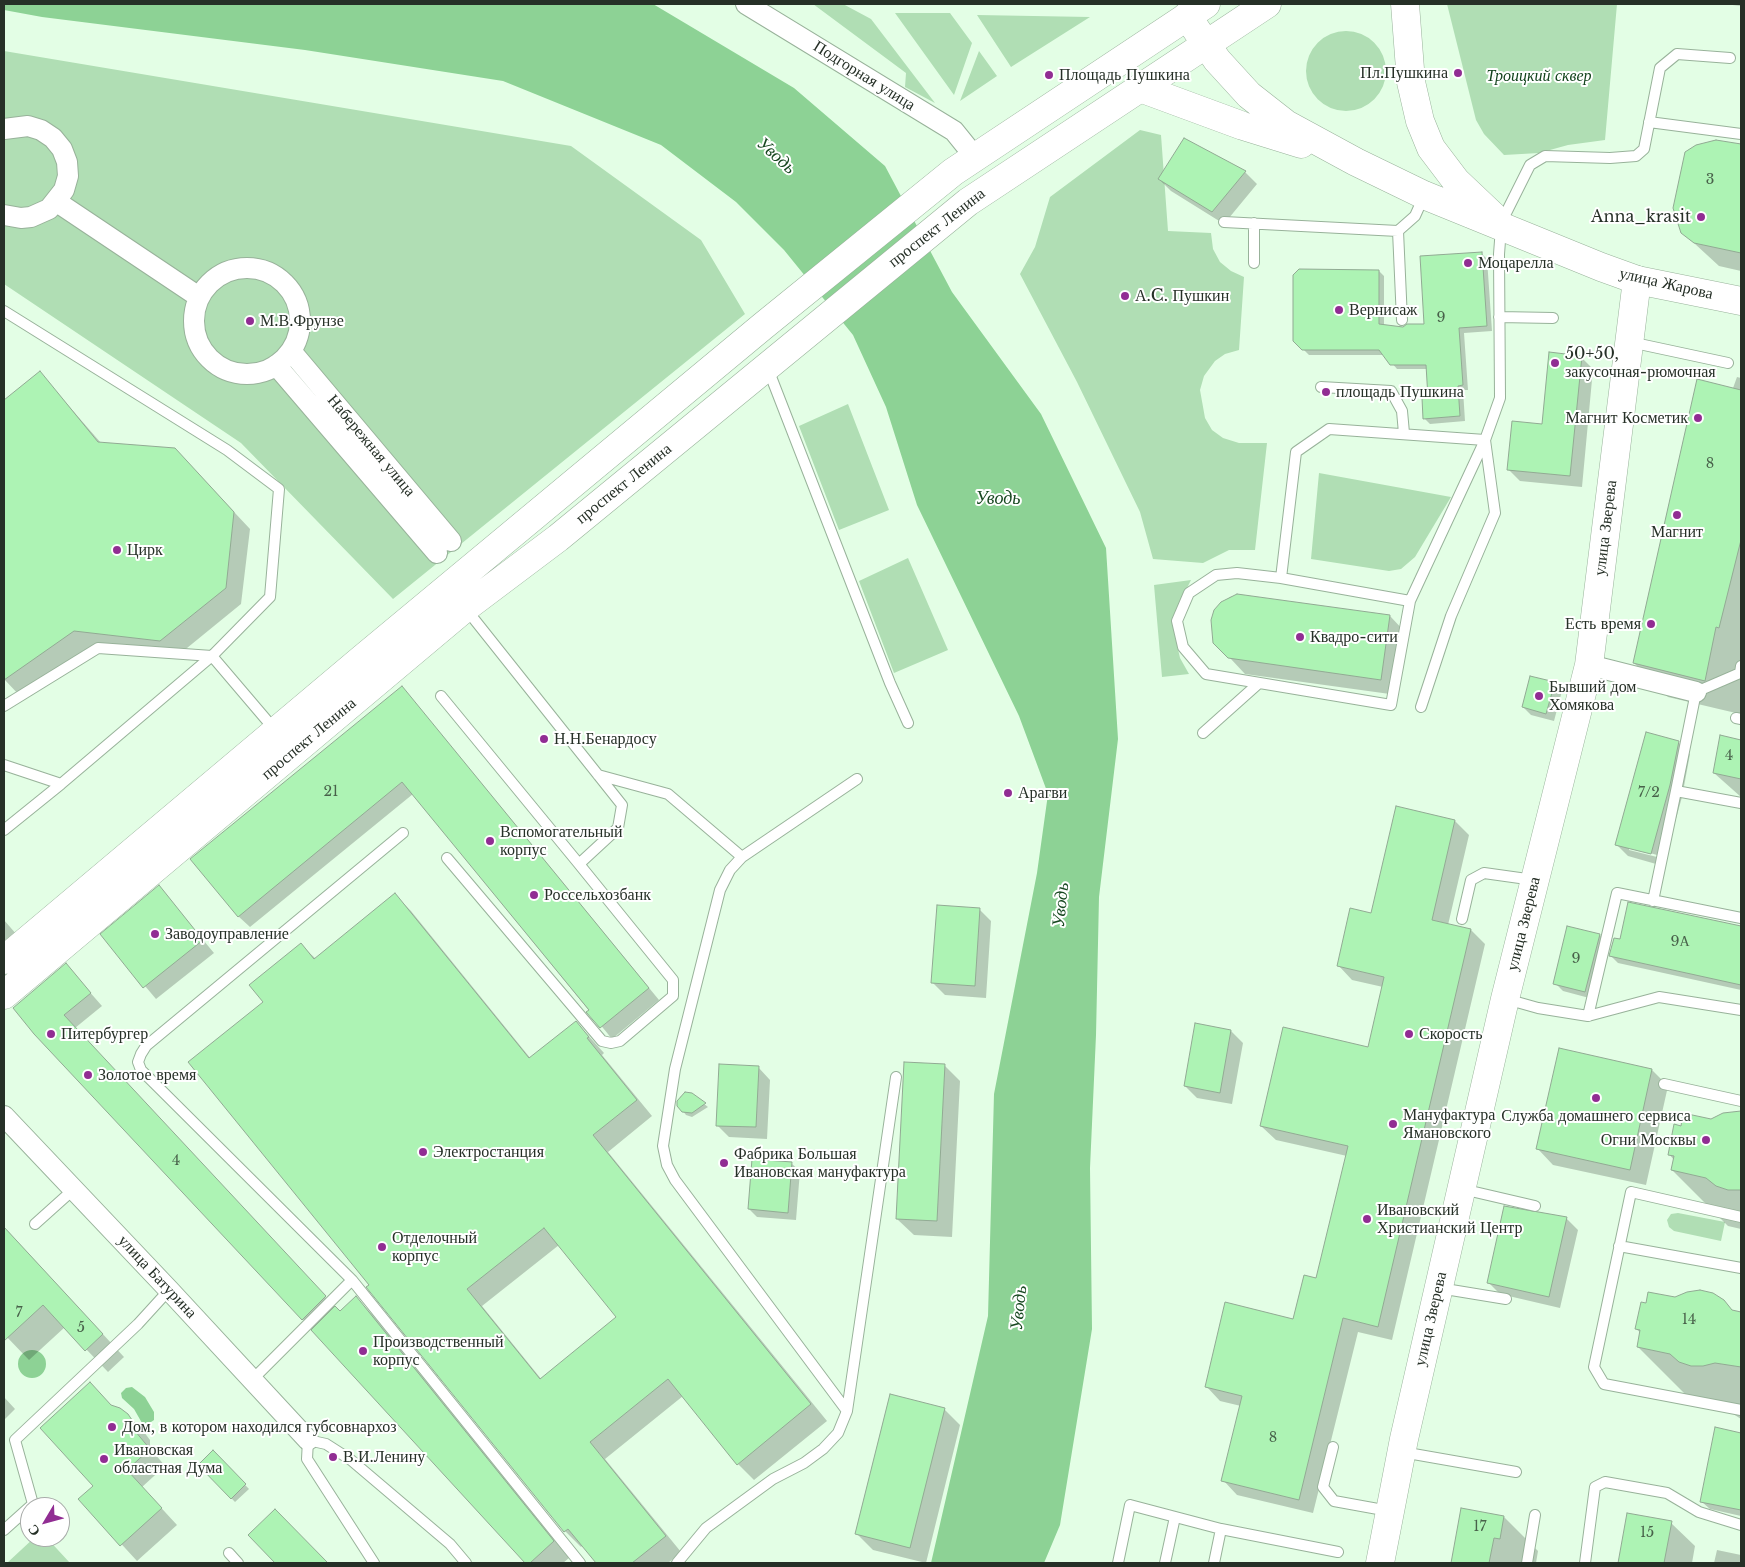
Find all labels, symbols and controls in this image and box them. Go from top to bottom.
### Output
street label: Подгорная улица [810,37,918,115]
place label: Пл.Пушкина [1360,63,1448,83]
place label: Площадь Пушкина [1059,65,1190,85]
park label: Троицкий сквер [1486,66,1592,86]
marker: Пл.Пушкина [1452,67,1464,79]
marker: Площадь Пушкина [1043,69,1055,81]
water label: Уводь [752,133,800,179]
house number: 3 [1706,172,1714,188]
street label: проспект Ленина [885,184,989,272]
place label: Anna_krasit [1591,207,1691,227]
marker: Anna_krasit [1695,211,1707,223]
place label: Моцарелла [1478,253,1554,273]
marker: Моцарелла [1462,257,1474,269]
street label: улица Жарова [1617,264,1715,304]
place label: А.C. Пушкин [1135,286,1229,306]
marker: А.C. Пушкин [1119,290,1131,302]
place label: Вернисаж [1349,300,1417,320]
marker: Вернисаж [1333,304,1345,316]
house number: 9 [1436,310,1446,326]
place label: М.В.Фрунзе [260,311,344,331]
marker: М.В.Фрунзе [244,315,256,327]
place label: 50+50, закусочная-рюмочная [1565,344,1716,382]
marker: 50+50, закусочная-рюмочная [1549,357,1561,369]
place label: площадь Пушкина [1336,382,1464,402]
marker: площадь Пушкина [1320,386,1332,398]
street label: Набережная улица [323,391,419,501]
place label: Магнит Косметик [1565,408,1688,428]
marker: Магнит Косметик [1692,412,1704,424]
street label: проспект Ленина [572,440,676,528]
house number: 8 [1706,456,1714,472]
street label: улица Зверева [1591,479,1621,577]
water label: Уводь [976,488,1020,510]
marker: Магнит [1671,509,1683,521]
place label: Магнит [1651,522,1703,542]
place label: Цирк [127,540,163,560]
marker: Цирк [111,544,123,556]
place label: Есть время [1565,614,1641,634]
marker: Есть время [1645,618,1657,630]
place label: Квадро-сити [1310,627,1398,647]
marker: Квадро-сити [1294,631,1306,643]
place label: Бывший дом Хомякова [1549,677,1636,715]
marker: Бывший дом Хомякова [1533,690,1545,702]
street label: проспект Ленина [258,694,360,784]
place label: Н.Н.Бенардосу [554,729,657,749]
marker: Н.Н.Бенардосу [538,733,550,745]
house number: 4 [1725,748,1733,764]
place label: Арагви [1018,783,1067,803]
house number: 21 [324,784,338,800]
house number: 7/2 [1638,785,1660,801]
marker: Арагви [1002,787,1014,799]
place label: Вспомогательный корпус [500,822,623,860]
marker: Вспомогательный корпус [484,835,496,847]
street label: улица Зверева [1503,875,1545,973]
water label: Уводь [1048,882,1074,928]
place label: Россельхозбанк [544,885,651,905]
marker: Россельхозбанк [528,889,540,901]
place label: Заводоуправление [165,924,289,944]
marker: Заводоуправление [149,928,161,940]
house number: 9А [1670,934,1690,950]
house number: 9 [1571,951,1581,967]
place label: Питербургер [61,1024,148,1044]
place label: Скорость [1419,1024,1482,1044]
marker: Питербургер [45,1028,57,1040]
marker: Скорость [1403,1028,1415,1040]
place label: Золотое время [98,1065,196,1085]
marker: Золотое время [82,1069,94,1081]
marker: Служба домашнего сервиса [1590,1092,1602,1104]
place label: Мануфактура Ямановского [1403,1105,1495,1143]
place label: Служба домашнего сервиса [1501,1106,1691,1126]
marker: Мануфактура Ямановского [1387,1118,1399,1130]
place label: Огни Москвы [1601,1130,1696,1150]
marker: Огни Москвы [1700,1134,1712,1146]
place label: Электростанция [433,1142,544,1162]
place label: Фабрика Большая Ивановская мануфактура [734,1144,906,1182]
marker: Электростанция [417,1146,429,1158]
house number: 4 [172,1153,180,1169]
marker: Фабрика Большая Ивановская мануфактура [718,1157,730,1169]
place label: Ивановский Христианский Центр [1377,1200,1522,1238]
marker: Ивановский Христианский Центр [1361,1213,1373,1225]
place label: Отделочный корпус [392,1228,477,1266]
street label: улица Батурина [113,1231,201,1323]
marker: Отделочный корпус [376,1241,388,1253]
street label: улица Зверева [1411,1270,1451,1368]
water label: Уводь [1006,1285,1032,1331]
house number: 7 [15,1305,23,1321]
house number: 14 [1682,1312,1696,1328]
house number: 5 [77,1320,85,1336]
place label: Производственный корпус [373,1332,504,1370]
marker: Производственный корпус [357,1345,369,1357]
place label: Дом, в котором находился губсовнархоз [122,1417,397,1437]
marker: Дом, в котором находился губсовнархоз [106,1421,118,1433]
house number: 8 [1269,1430,1277,1446]
place label: Ивановская областная Дума [114,1440,222,1478]
place label: В.И.Ленину [343,1447,425,1467]
marker: В.И.Ленину [327,1451,339,1463]
marker: Ивановская областная Дума [98,1453,110,1465]
north arrow [20,1497,70,1547]
house number: 17 [1473,1519,1487,1535]
text: С [24,1521,44,1540]
house number: 15 [1640,1525,1654,1541]

